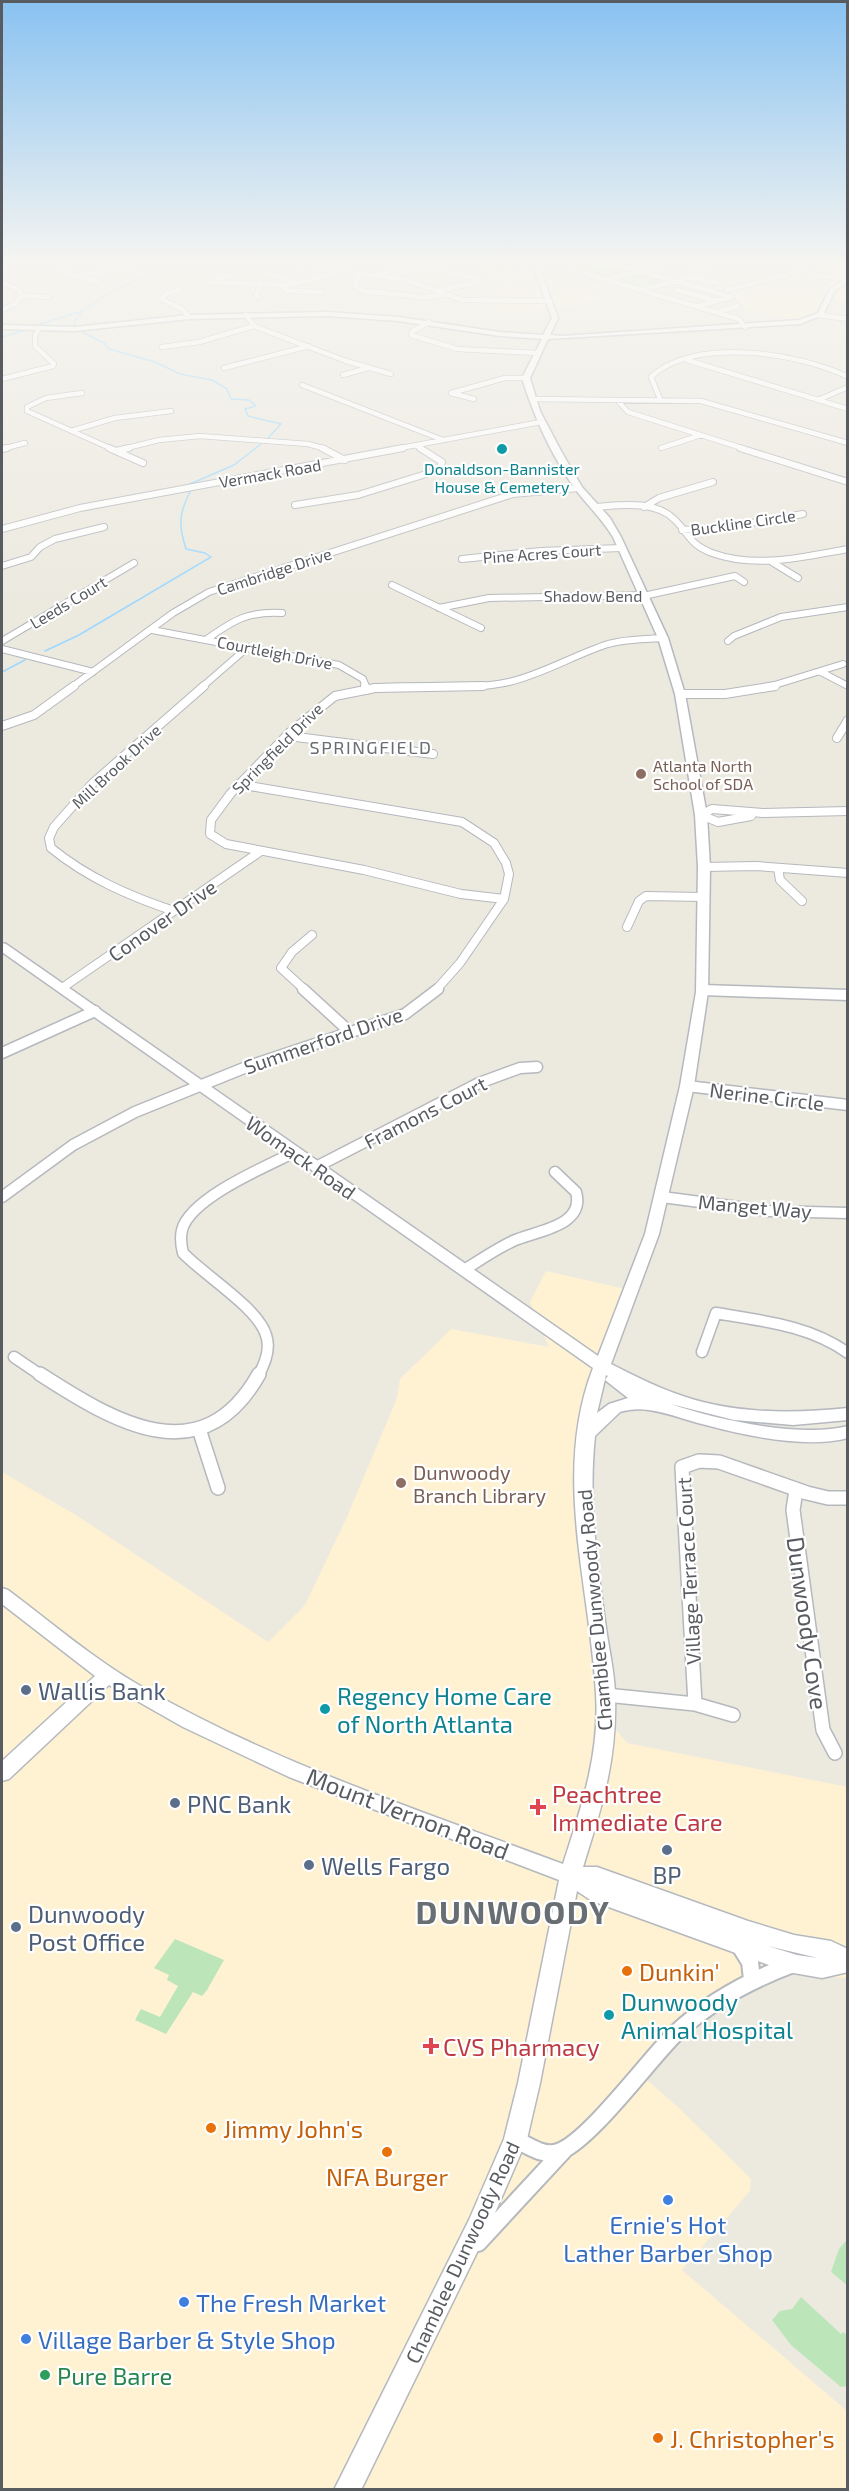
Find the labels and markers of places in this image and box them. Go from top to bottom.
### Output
marker: Donaldson-Bannister House & Cemetery [495,442,509,456]
place label: Donaldson-Bannister House & Cemetery [424,459,581,496]
place label: Atlanta North School of SDA [653,756,753,793]
marker: Atlanta North School of SDA [634,767,648,781]
place label: Dunwoody Branch Library [413,1460,547,1507]
marker: Dunwoody Branch Library [394,1476,408,1490]
place label: Wallis Bank [38,1676,166,1705]
place label: Regency Home Care of North Atlanta [337,1681,552,1738]
marker: Wallis Bank [19,1683,33,1697]
marker: Regency Home Care of North Atlanta [318,1702,332,1716]
place label: Peachtree Immediate Care [552,1779,723,1836]
place label: PNC Bank [187,1789,291,1818]
marker: PNC Bank [168,1796,182,1810]
marker: Peachtree Immediate Care [529,1798,547,1816]
marker: BP [660,1843,674,1857]
place label: Wells Fargo [321,1851,450,1880]
marker: Wells Fargo [302,1858,316,1872]
place label: BP [652,1860,682,1889]
place label: Dunwoody Post Office [28,1899,145,1956]
marker: Dunwoody Post Office [9,1920,23,1934]
place label: Dunkin' [639,1957,719,1986]
marker: Dunkin' [620,1964,634,1978]
place label: Dunwoody Animal Hospital [621,1987,793,2044]
marker: Dunwoody Animal Hospital [602,2008,616,2022]
place label: CVS Pharmacy [443,2032,600,2061]
marker: CVS Pharmacy [424,2039,438,2053]
place label: Jimmy John's [223,2114,363,2143]
marker: Jimmy John's [204,2121,218,2135]
marker: NFA Burger [380,2145,394,2159]
place label: NFA Burger [326,2162,448,2191]
marker: Ernie's Hot Lather Barber Shop [661,2193,675,2207]
place label: Ernie's Hot Lather Barber Shop [563,2210,773,2267]
place label: The Fresh Market [196,2288,386,2317]
marker: The Fresh Market [177,2295,191,2309]
place label: Village Barber & Style Shop [38,2325,336,2354]
marker: Village Barber & Style Shop [19,2332,33,2346]
place label: Pure Barre [57,2361,172,2390]
marker: Pure Barre [38,2368,52,2382]
place label: J. Christopher's [670,2424,835,2453]
marker: J. Christopher's [651,2431,665,2445]

